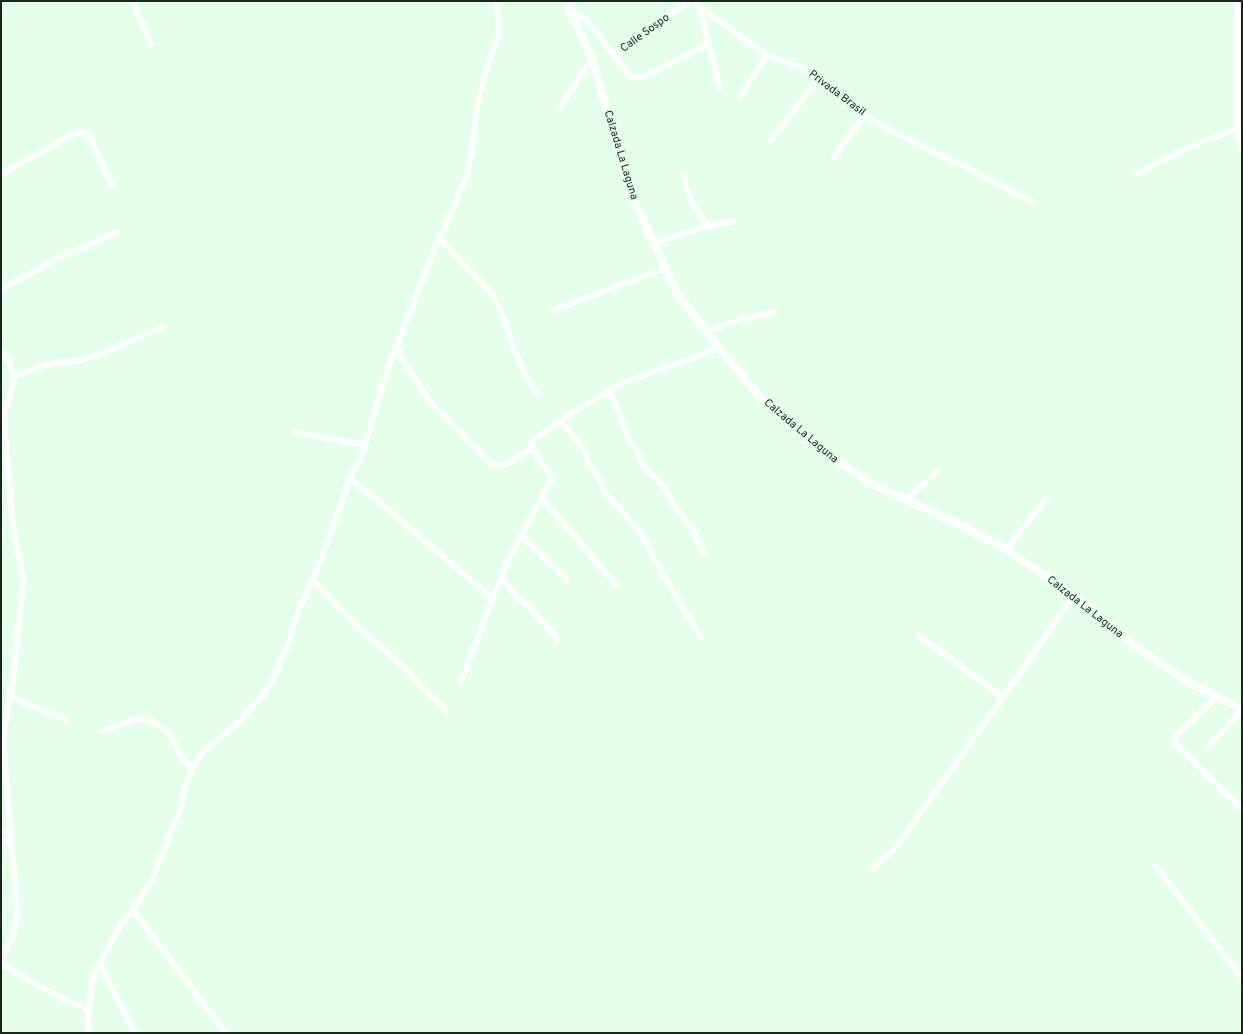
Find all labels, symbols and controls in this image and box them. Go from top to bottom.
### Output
street label: Calle Sospo [618,11,672,55]
street label: Privada Brasil [806,67,868,119]
street label: Calzada La Laguna [601,109,641,202]
street label: Calzada La Laguna [761,396,841,466]
street label: Calzada La Laguna [1044,573,1126,641]

